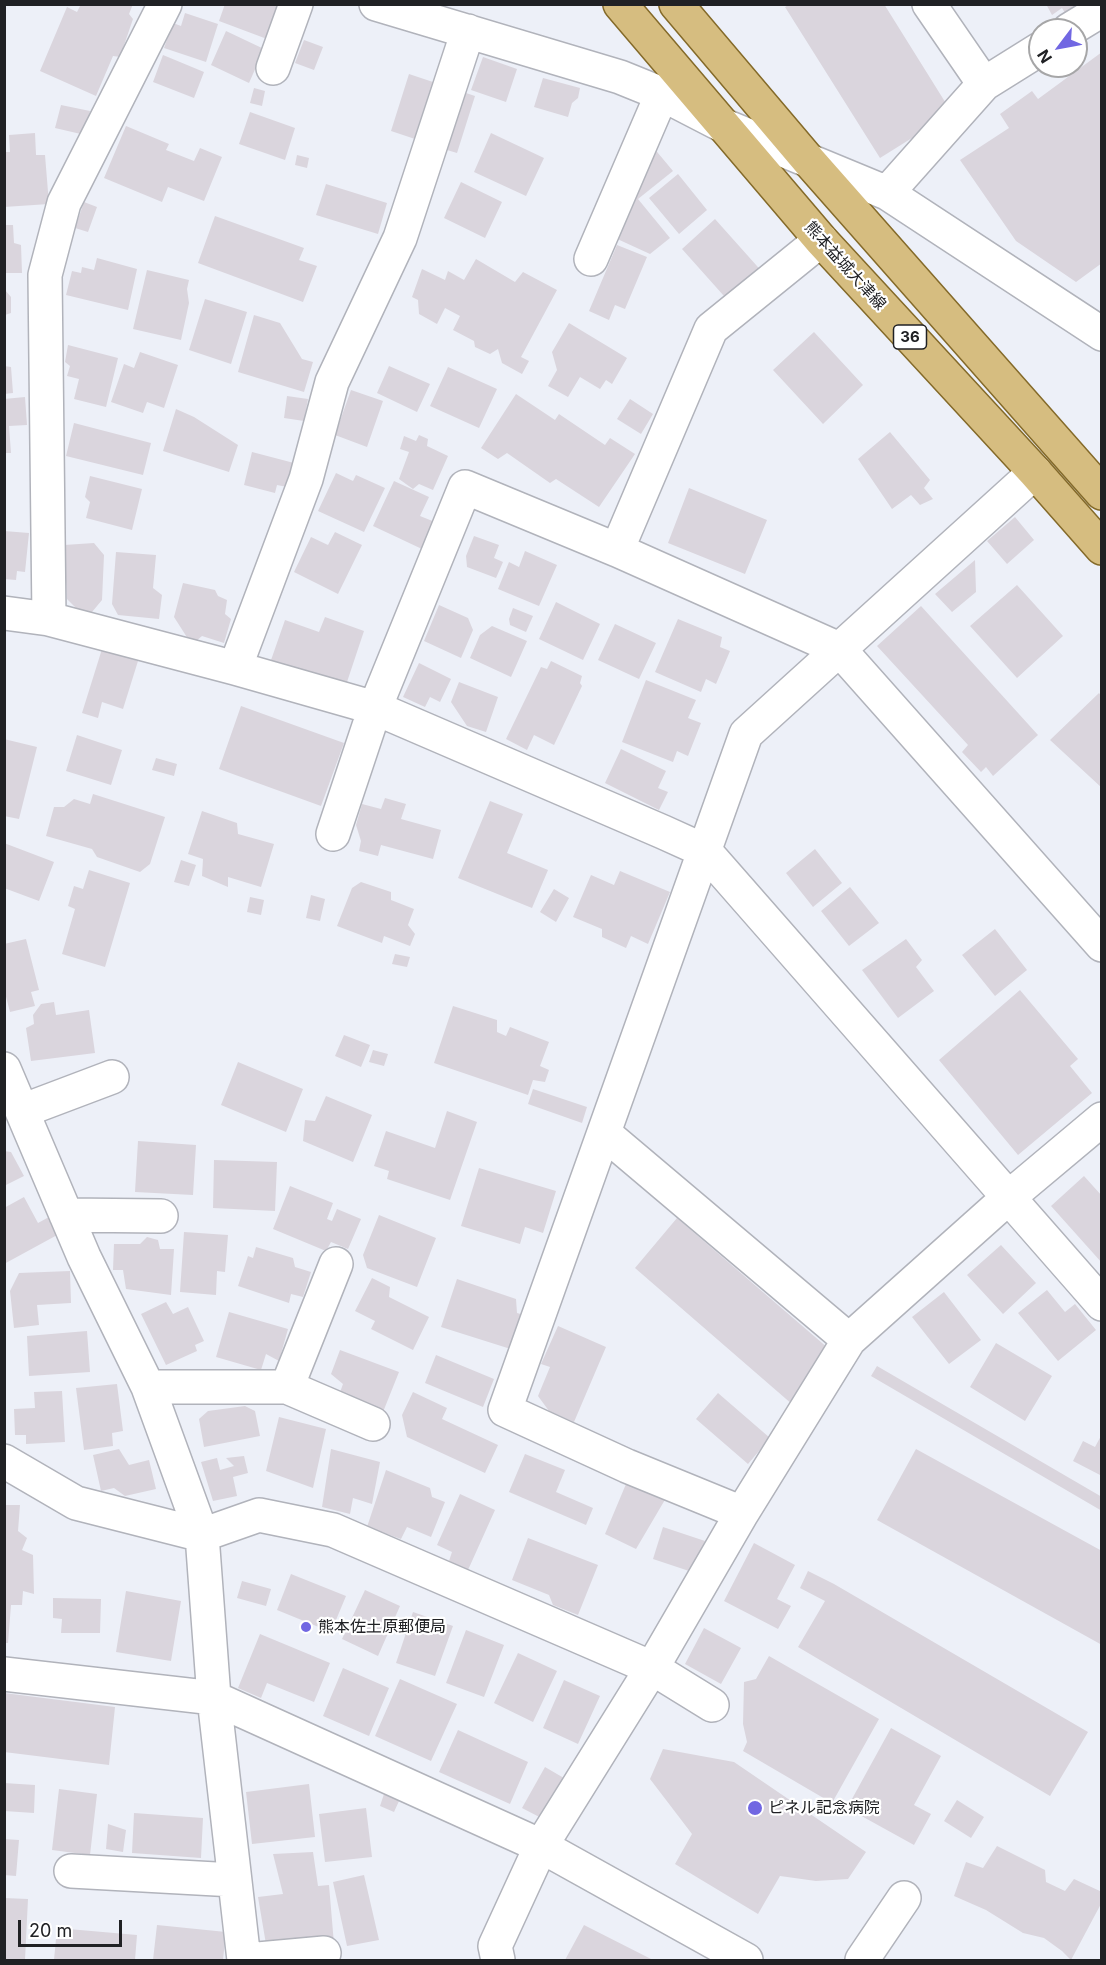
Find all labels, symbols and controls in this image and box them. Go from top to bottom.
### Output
north arrow [1028,18,1088,78]
text: N [1033,46,1056,67]
street label: 熊本益城大津線 [800,218,890,314]
road number: 36 [894,325,926,349]
place label: 熊本佐土原郵便局 [318,1617,446,1637]
marker: 熊本佐土原郵便局 [299,1620,313,1634]
place label: ピネル記念病院 [768,1798,880,1818]
marker: ピネル記念病院 [746,1799,764,1817]
scale bar [21,1908,124,1946]
text: 20 m [29,1920,72,1941]

